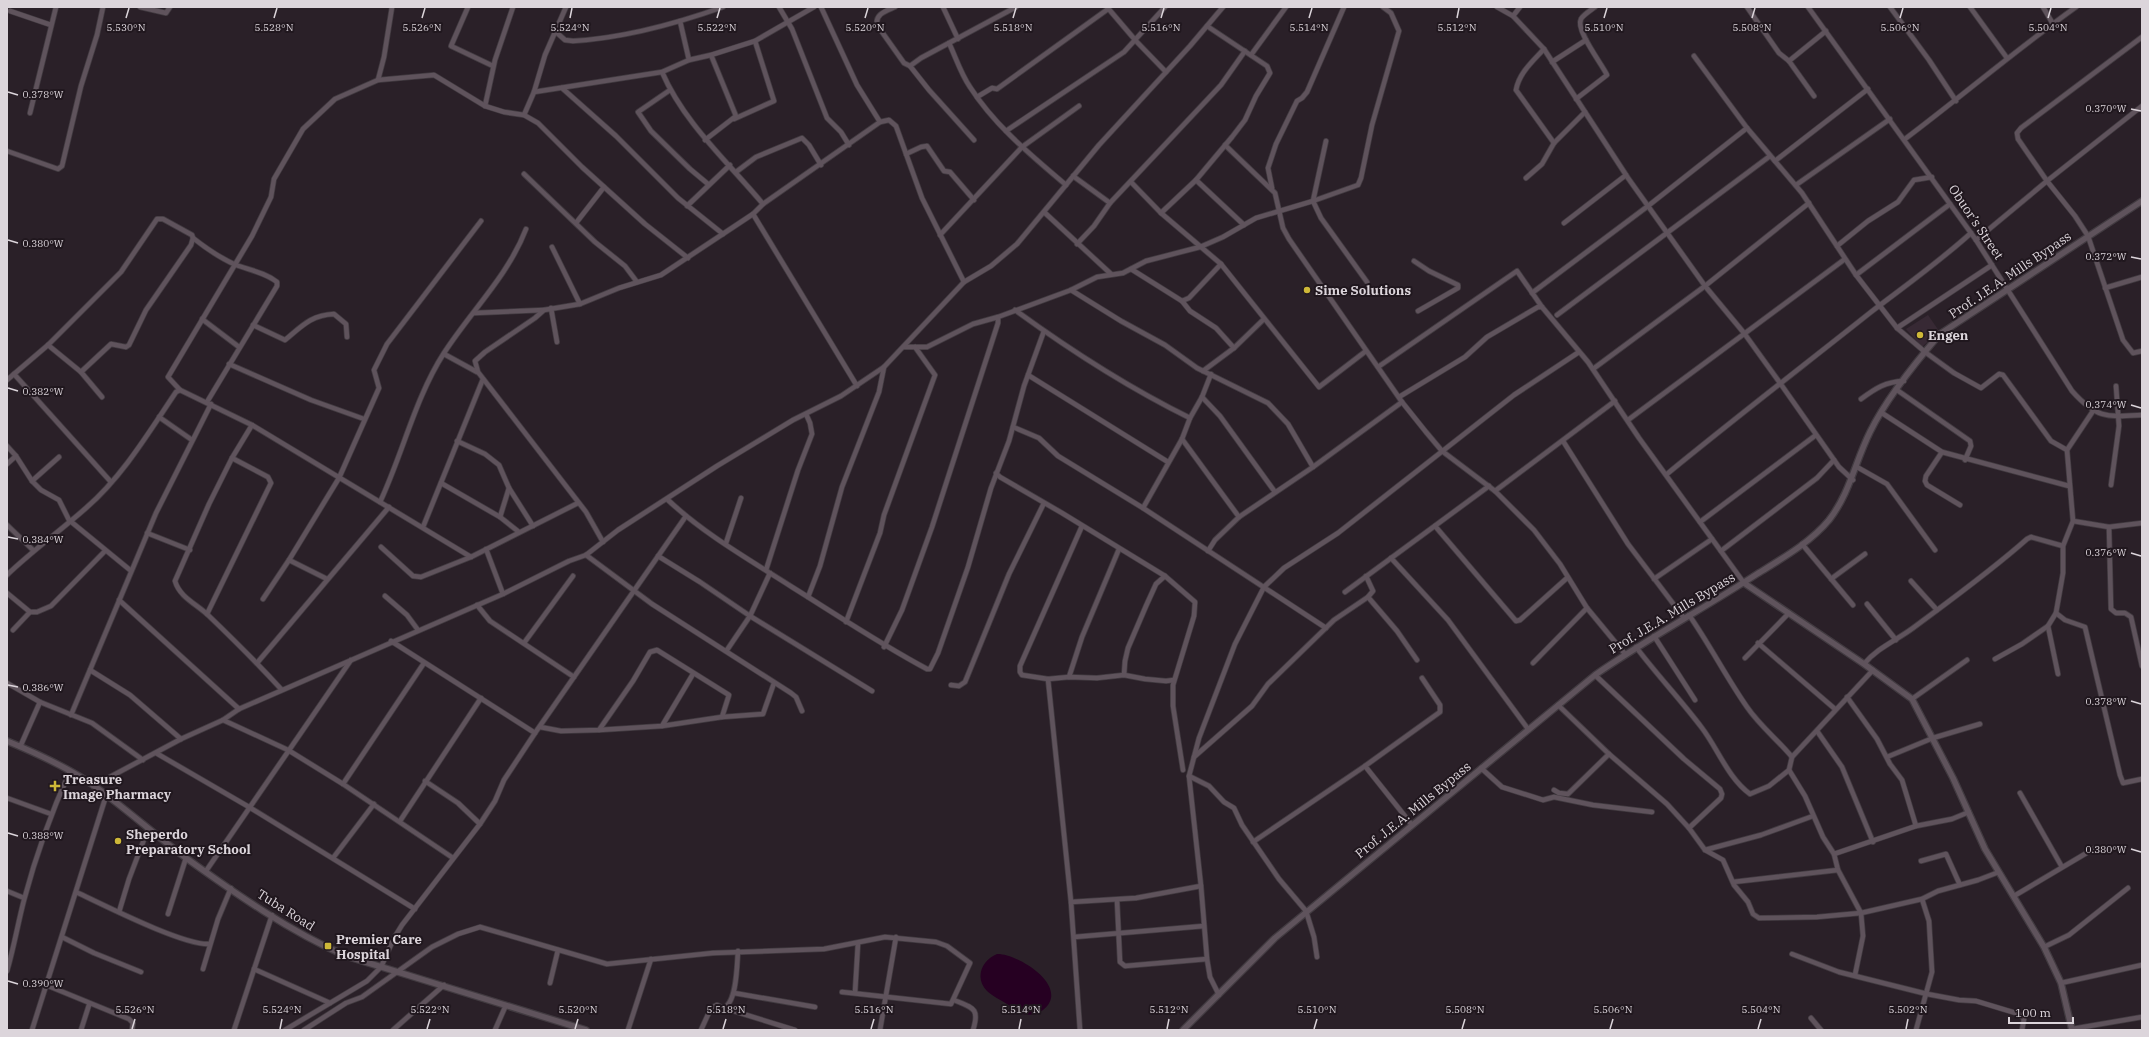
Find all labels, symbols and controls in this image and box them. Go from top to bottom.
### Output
text: 5.530°N [106,21,146,34]
text: 5.528°N [254,21,294,34]
text: 5.526°N [402,21,442,34]
text: 5.524°N [550,21,590,34]
text: 5.522°N [697,21,737,34]
text: 5.520°N [845,21,885,34]
text: 5.518°N [993,21,1033,34]
text: 5.516°N [1141,21,1181,34]
text: 5.514°N [1289,21,1329,34]
text: 5.512°N [1437,21,1477,34]
text: 5.510°N [1584,21,1624,34]
text: 5.508°N [1732,21,1772,34]
text: 5.506°N [1880,21,1920,34]
text: 5.504°N [2028,21,2068,34]
text: 0.378°W [22,88,64,101]
text: 0.370°W [2085,102,2127,115]
street label: Obuor’s Street [1945,181,2008,263]
street label: Prof. J.E.A. Mills Bypass [1945,228,2075,322]
text: 0.380°W [22,237,64,250]
text: 0.372°W [2085,250,2127,263]
place label: Sime Solutions [1315,282,1411,299]
marker: Sime Solutions [1302,285,1312,295]
place label: Engen [1928,327,1969,344]
marker: Engen [1915,330,1925,340]
text: 0.382°W [22,385,64,398]
text: 0.374°W [2085,398,2127,411]
text: 0.384°W [22,533,64,546]
text: 0.376°W [2085,546,2127,559]
street label: Prof. J.E.A. Mills Bypass [1606,569,1738,657]
text: 0.386°W [22,681,64,694]
text: 0.378°W [2085,695,2127,708]
street label: Prof. J.E.A. Mills Bypass [1352,758,1474,862]
place label: Treasure Image Pharmacy [63,771,172,803]
marker: Treasure Image Pharmacy [50,781,60,791]
place label: Sheperdo Preparatory School [126,826,251,858]
text: 0.388°W [22,829,64,842]
marker: Sheperdo Preparatory School [113,836,123,846]
text: 0.380°W [2085,843,2127,856]
street label: Tuba Road [254,885,318,935]
place label: Premier Care Hospital [336,931,422,963]
marker: Premier Care Hospital [323,941,333,951]
text: 0.390°W [22,977,64,990]
scale bar [2009,999,2073,1025]
text: 5.526°N [115,1003,155,1016]
text: 5.524°N [262,1003,302,1016]
text: 5.522°N [410,1003,450,1016]
text: 5.520°N [558,1003,598,1016]
text: 5.518°N [706,1003,746,1016]
text: 5.516°N [854,1003,894,1016]
text: 5.514°N [1001,1003,1041,1016]
text: 5.512°N [1149,1003,1189,1016]
text: 5.510°N [1297,1003,1337,1016]
text: 5.508°N [1445,1003,1485,1016]
text: 5.506°N [1593,1003,1633,1016]
text: 5.504°N [1741,1003,1781,1016]
text: 5.502°N [1888,1003,1928,1016]
text: 100 m [2015,1005,2051,1020]

